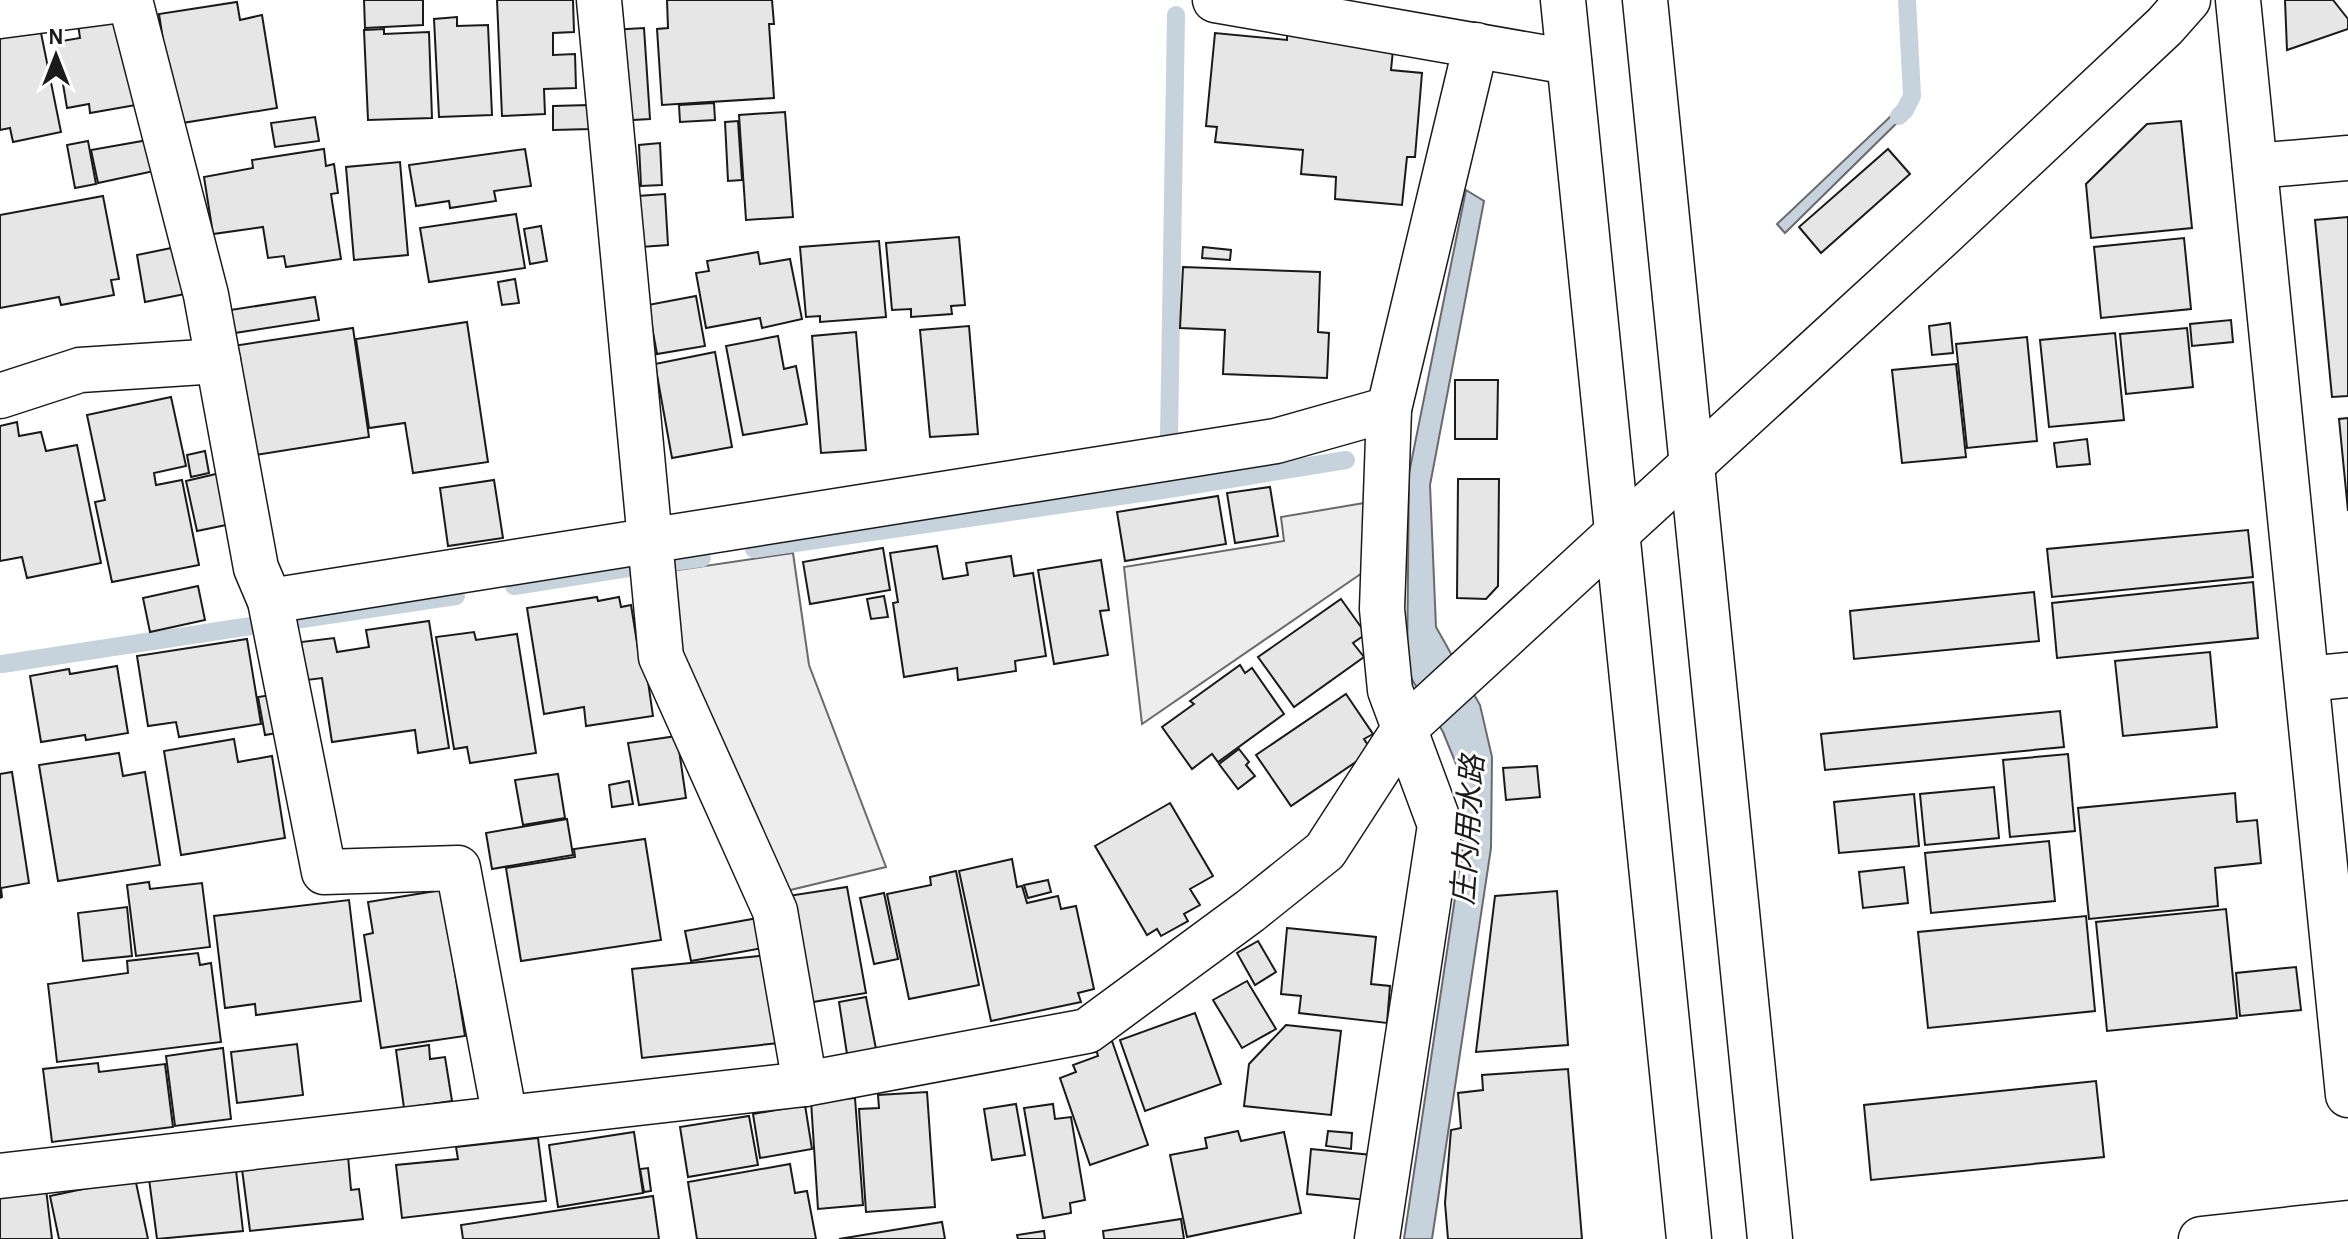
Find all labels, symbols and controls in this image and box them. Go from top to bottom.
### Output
north arrow [16,16,96,96]
text: N [48,26,64,48]
water label: 庄内用水路 [1447,751,1489,906]

